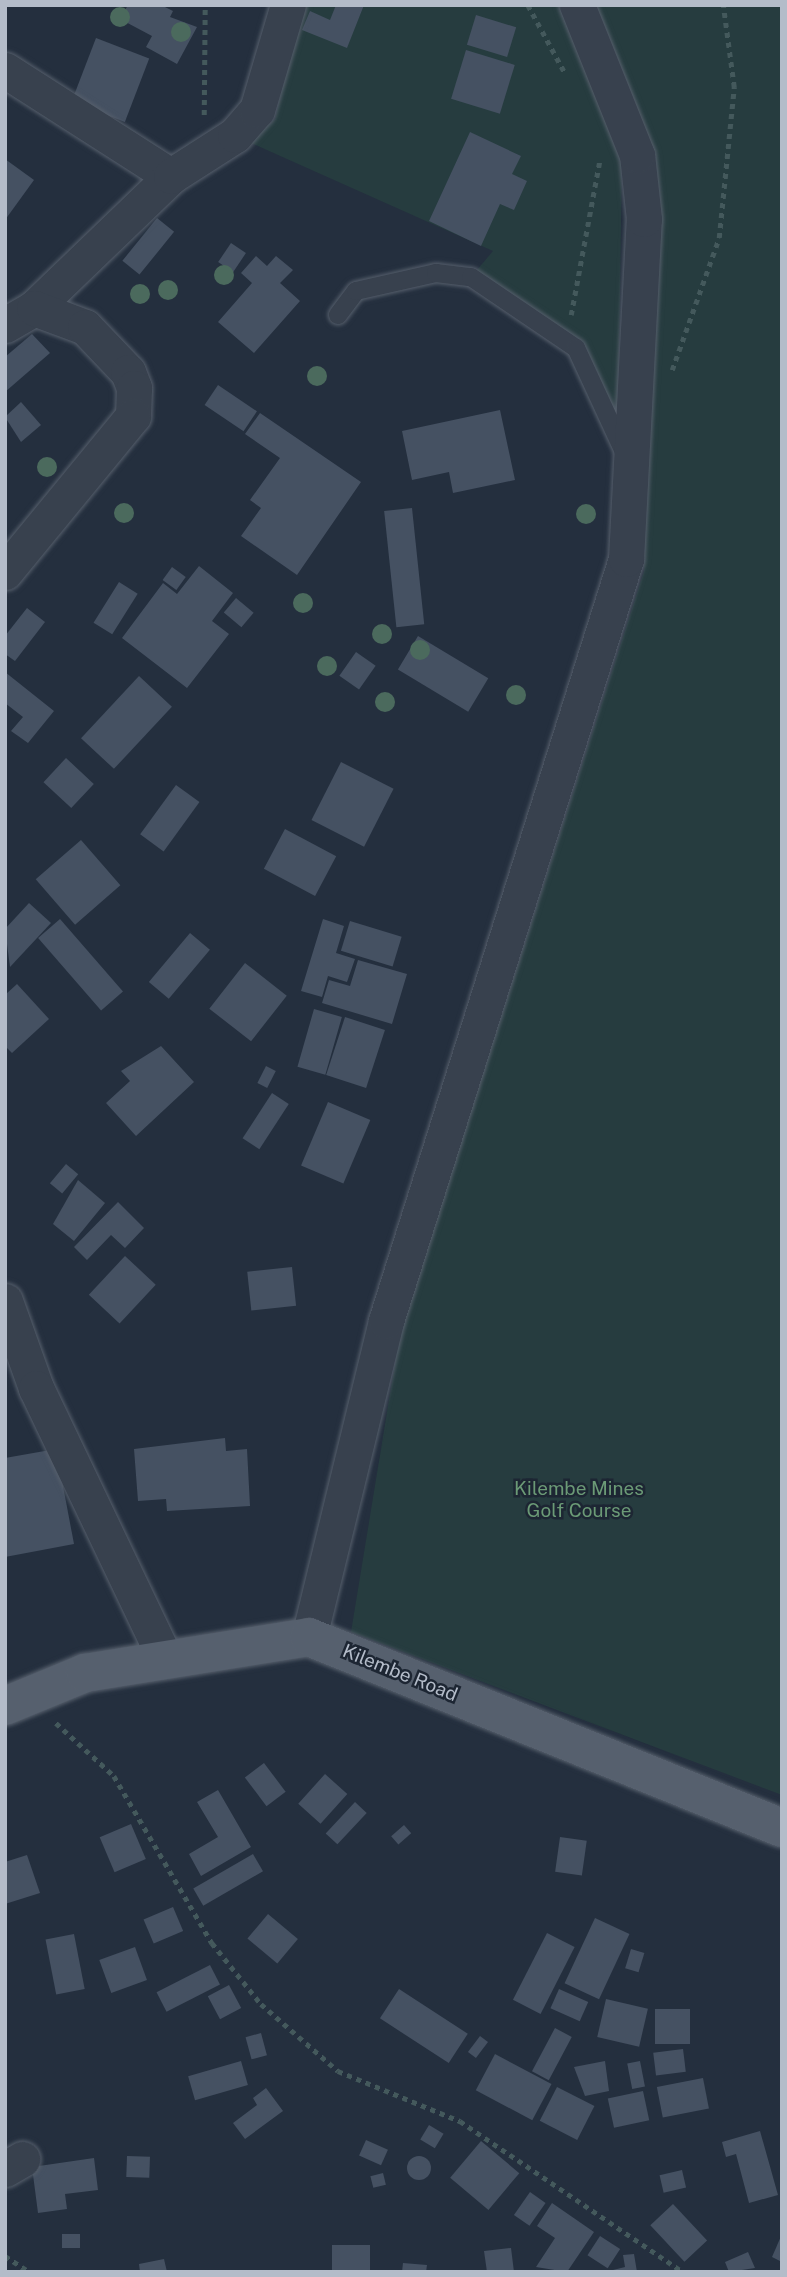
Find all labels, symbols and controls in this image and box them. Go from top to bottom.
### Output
park label: Kilembe Mines Golf Course [514,1478,644,1522]
street label: Kilembe Road [339,1640,461,1706]

